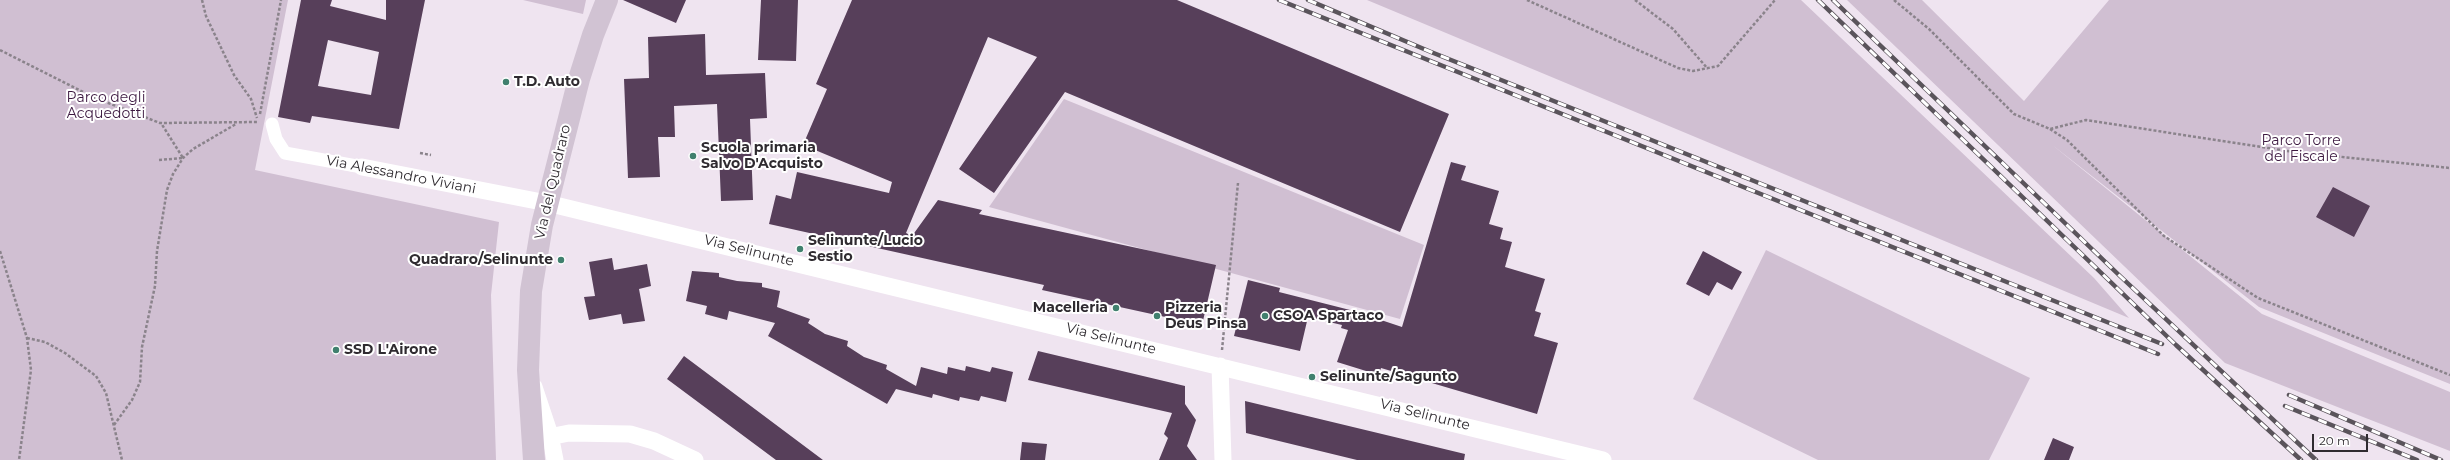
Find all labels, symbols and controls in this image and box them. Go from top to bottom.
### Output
place label: T.D. Auto [514,74,580,90]
marker: T.D. Auto [501,77,511,87]
park label: Parco degli Acquedotti [67,90,145,122]
street label: Via del Quadraro [532,123,574,241]
park label: Parco Torre del Fiscale [2261,133,2341,166]
place label: Scuola primaria Salvo D'Acquisto [701,140,823,172]
marker: Scuola primaria Salvo D'Acquisto [688,151,698,161]
street label: Via Alessandro Viviani [325,152,477,198]
street label: Via Selinunte [702,232,796,270]
place label: Selinunte/Lucio Sestio [808,233,923,266]
marker: Selinunte/Lucio Sestio [795,244,805,254]
place label: Quadraro/Selinunte [409,252,553,268]
marker: Quadraro/Selinunte [556,255,566,265]
place label: Macelleria [1033,300,1108,316]
place label: Pizzeria Deus Pinsa [1165,300,1247,332]
marker: Macelleria [1111,303,1121,313]
place label: CSOA Spartaco [1273,308,1384,324]
marker: Pizzeria Deus Pinsa [1152,311,1162,321]
marker: CSOA Spartaco [1260,311,1270,321]
street label: Via Selinunte [1064,320,1158,358]
place label: SSD L'Airone [344,342,437,358]
marker: SSD L'Airone [331,345,341,355]
place label: Selinunte/Sagunto [1320,369,1457,385]
marker: Selinunte/Sagunto [1307,372,1317,382]
street label: Via Selinunte [1378,396,1472,434]
scale bar [2314,426,2370,452]
text: 20 m [2319,433,2350,448]

